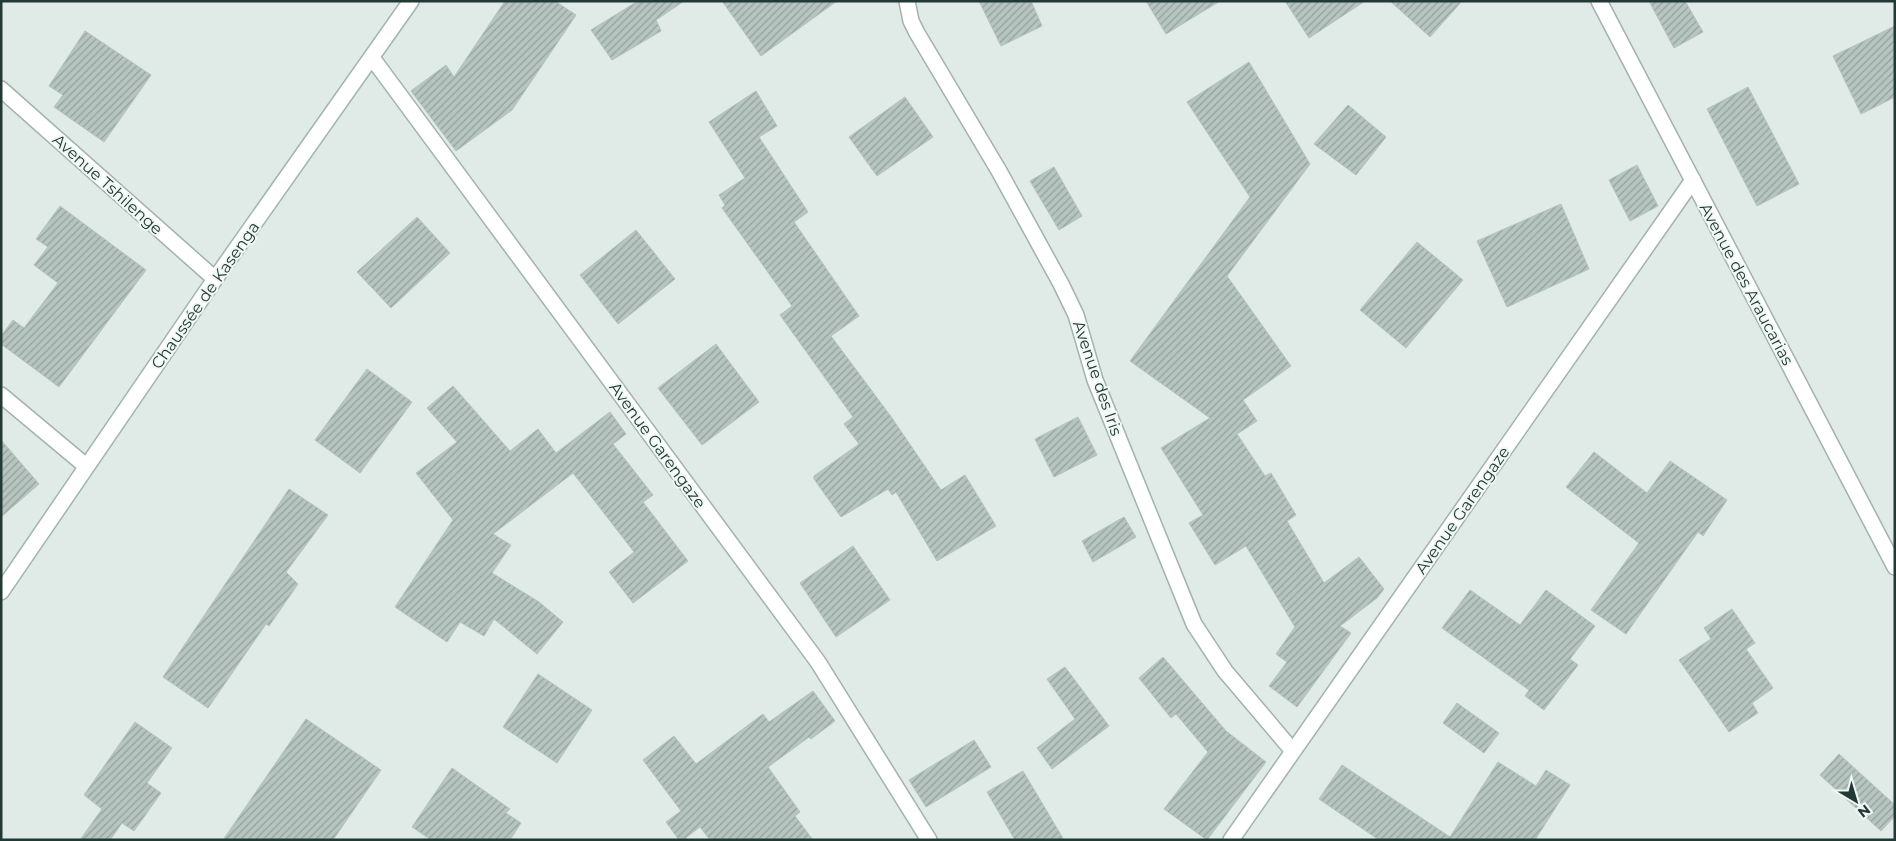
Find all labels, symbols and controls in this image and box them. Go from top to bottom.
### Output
street label: Avenue Tshilenge [49,130,167,239]
street label: Avenue des Araucarias [1696,200,1797,369]
street label: Chaussée de Kasenga [147,218,264,373]
street label: Avenue des Iris [1069,318,1126,438]
street label: Avenue Garengaze [605,379,710,512]
street label: Avenue Garengaze [1411,443,1514,578]
north arrow [1831,776,1881,826]
text: N [1854,801,1874,822]

